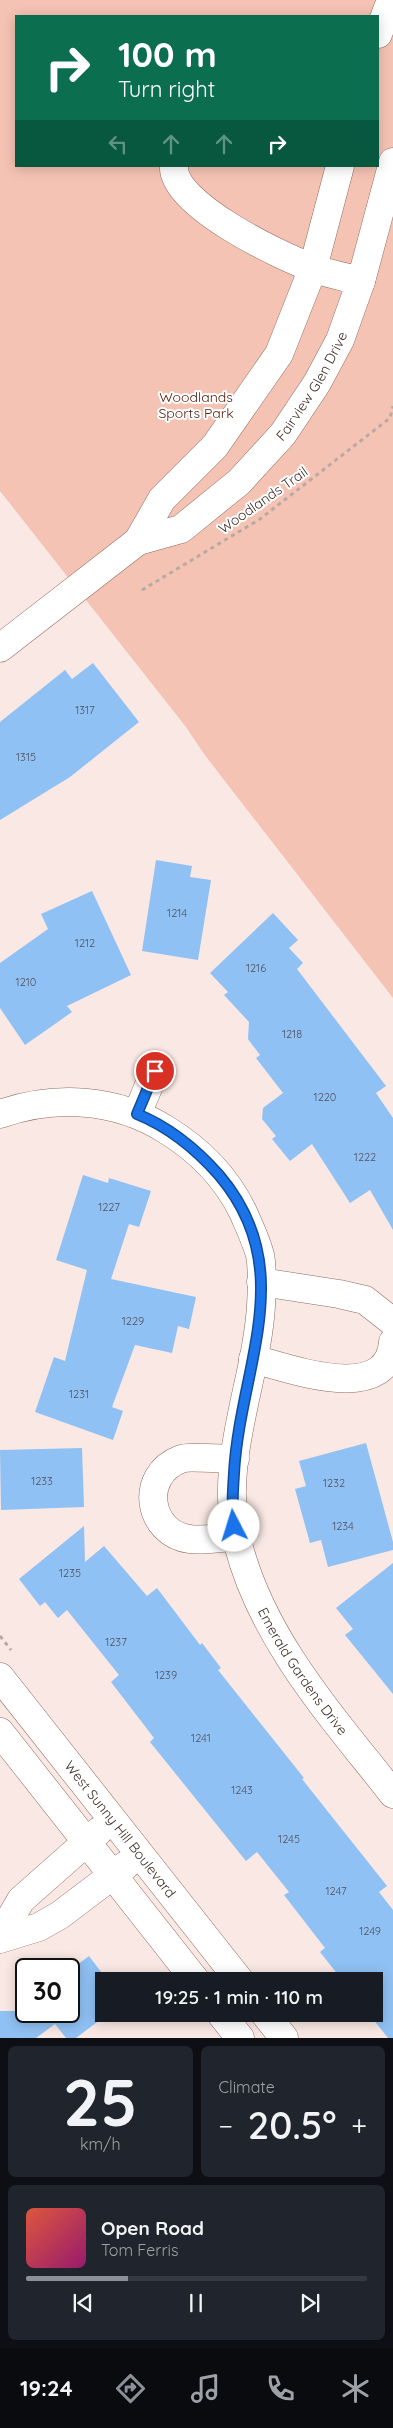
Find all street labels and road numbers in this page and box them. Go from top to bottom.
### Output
street label: Fairview Glen Drive [272,329,351,445]
street label: Woodlands Trail [215,463,311,537]
street label: Emerald Gardens Drive [254,1605,352,1739]
street label: West Sunny Hill Boulevard [61,1757,180,1901]

